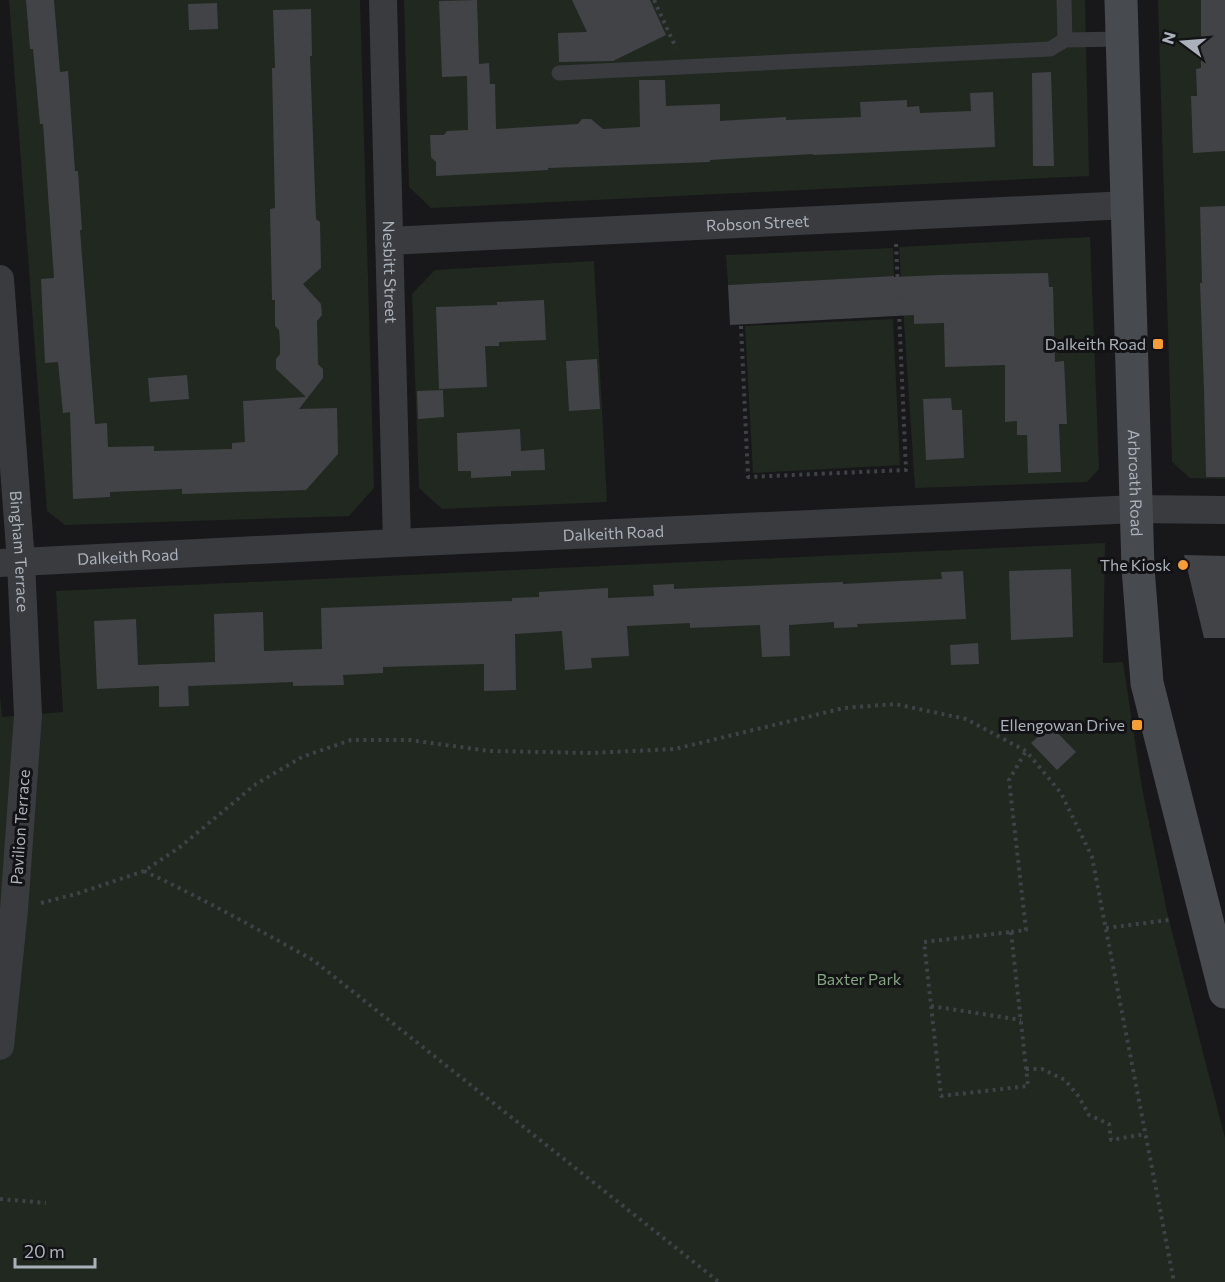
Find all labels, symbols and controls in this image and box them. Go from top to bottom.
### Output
north arrow [1153,12,1213,72]
text: N [1157,29,1179,46]
street label: Robson Street [705,211,810,235]
street label: Nesbitt Street [380,220,401,324]
place label: Dalkeith Road [1045,334,1146,353]
marker: Dalkeith Road [1151,337,1165,351]
street label: Arbroath Road [1125,429,1147,537]
street label: Bingham Terrace [7,490,33,612]
street label: Dalkeith Road [562,521,664,544]
street label: Dalkeith Road [77,544,179,568]
place label: The Kiosk [1100,555,1171,574]
marker: The Kiosk [1176,558,1190,572]
place label: Ellengowan Drive [1000,715,1125,734]
marker: Ellengowan Drive [1130,718,1144,732]
street label: Pavilion Terrace [6,769,33,885]
park label: Baxter Park [816,969,902,988]
scale bar [15,1231,94,1269]
text: 20 m [24,1240,65,1262]

